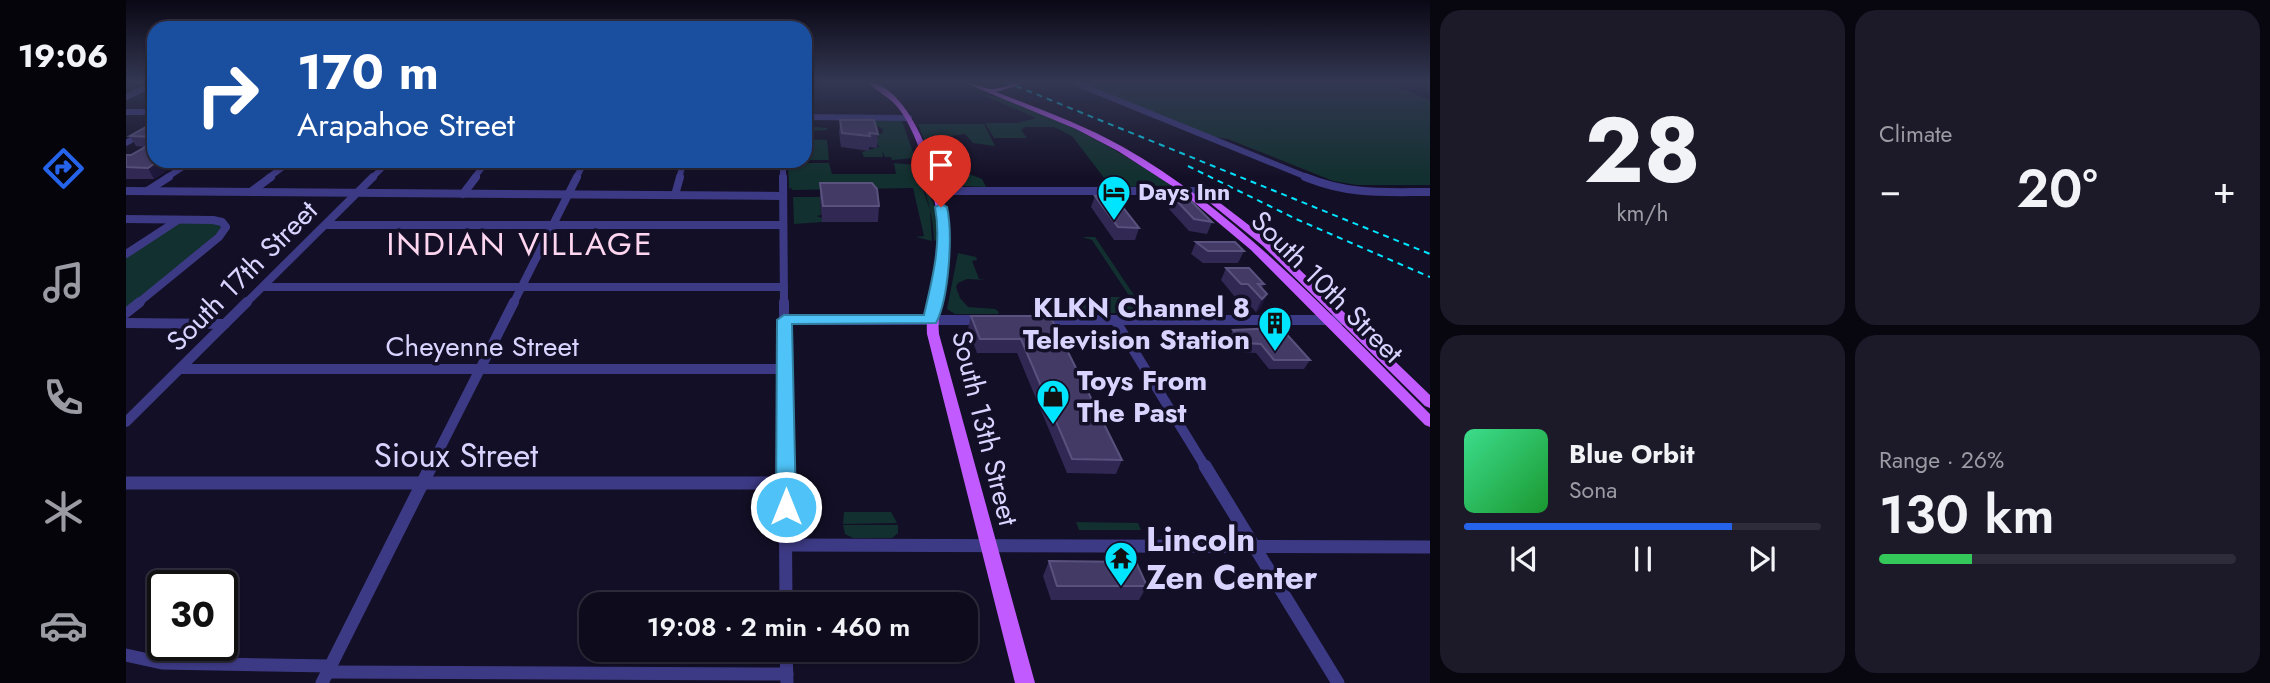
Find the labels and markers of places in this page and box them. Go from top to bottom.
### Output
pin [911,135,971,207]
hotel icon: Days Inn [1095,173,1133,222]
place label: Days Inn [1138,175,1230,209]
place label: KLKN Channel 8 Television Station [1023,287,1250,360]
building icon: KLKN Channel 8 Television Station [1256,304,1294,353]
place label: Toys From The Past [1077,360,1207,433]
shop icon: Toys From The Past [1034,377,1072,426]
place label: Lincoln Zen Center [1146,516,1318,601]
temple icon: Lincoln Zen Center [1102,539,1140,588]

